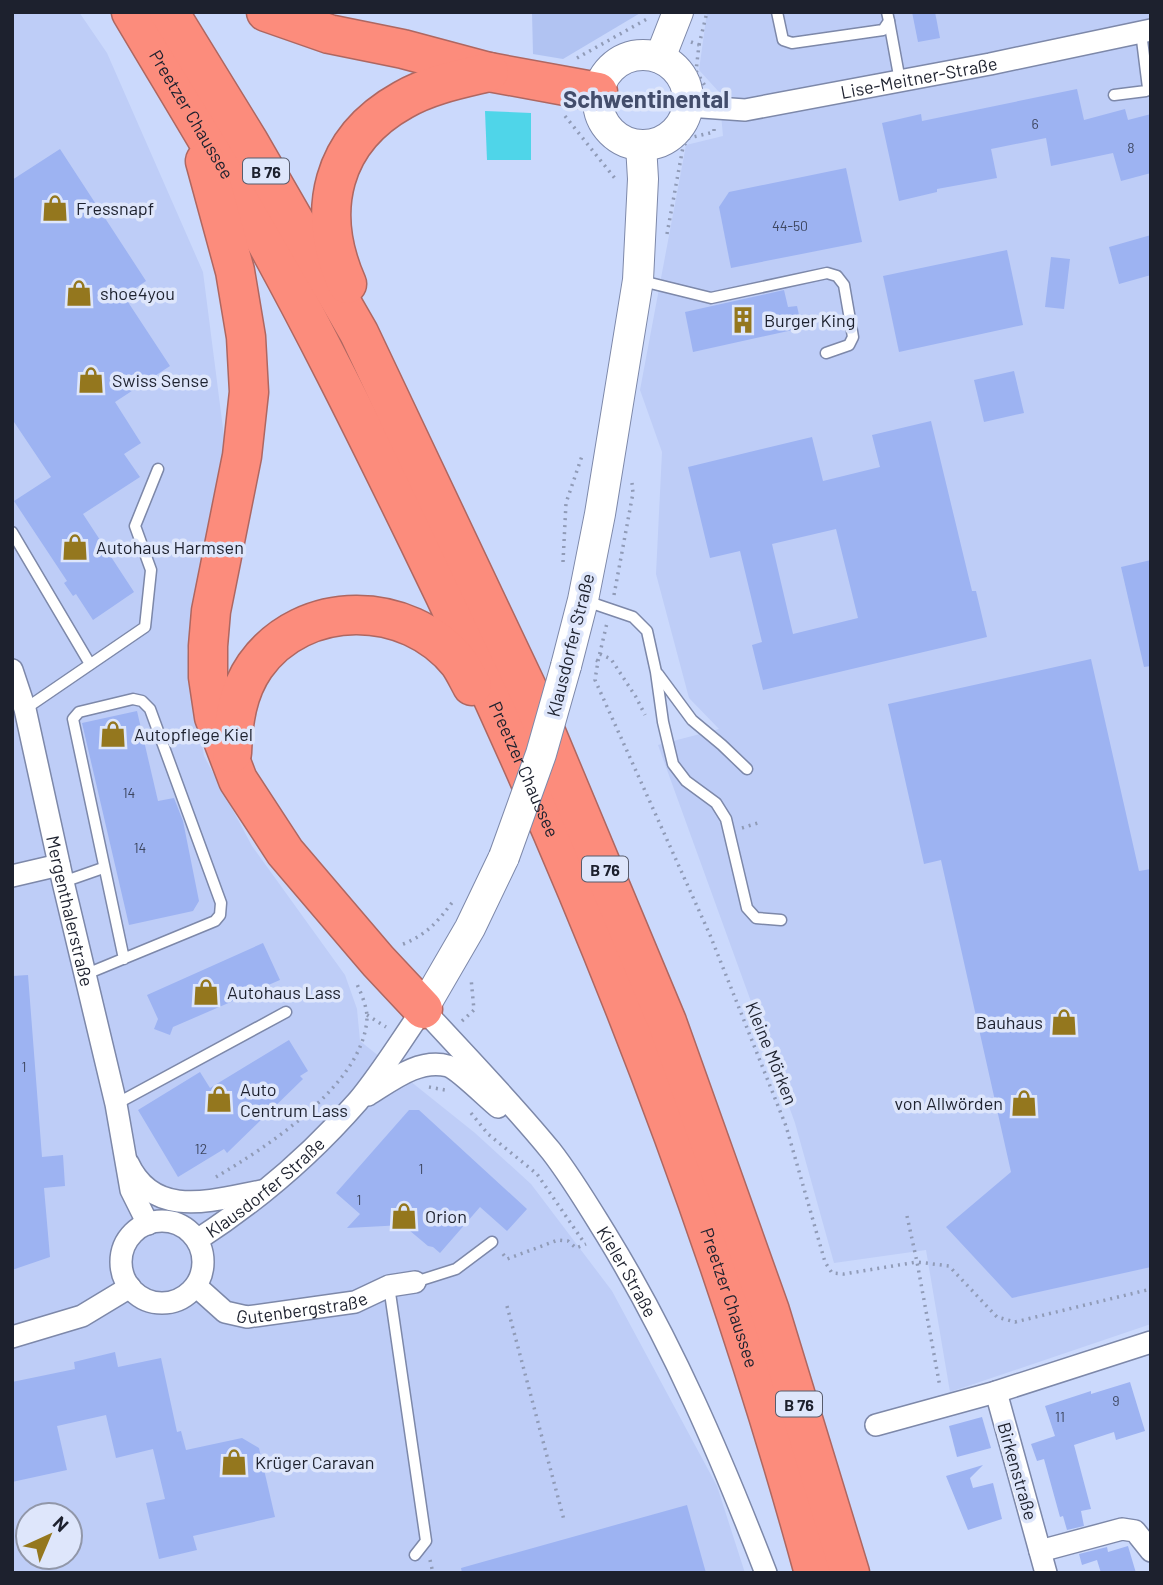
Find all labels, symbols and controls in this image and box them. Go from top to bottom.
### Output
street label: Preetzer Chaussee [145,46,239,183]
street label: Lise-Meitner-Straße [839,52,999,103]
district label: Schwentinental [563,84,729,113]
house number: 6 [1031,115,1039,132]
house number: 8 [1127,139,1135,156]
road number: B 76 [243,158,289,183]
shop icon: Fressnapf [40,193,70,223]
place label: Fressnapf [76,197,154,219]
house number: 44-50 [772,217,808,234]
shop icon: shoe4you [64,278,94,308]
place label: shoe4you [100,282,175,304]
building icon: Burger King [728,305,758,335]
place label: Burger King [764,309,855,331]
shop icon: Swiss Sense [76,365,106,395]
place label: Swiss Sense [112,369,209,391]
shop icon: Autohaus Harmsen [60,532,90,562]
place label: Autohaus Harmsen [96,536,244,558]
street label: Klausdorfer Straße [542,571,598,719]
street label: Preetzer Chaussee [485,698,564,841]
shop icon: Autopflege Kiel [98,719,128,749]
place label: Autopflege Kiel [134,723,253,745]
house number: 14 [123,784,135,801]
street label: Mergenthalerstraße [42,833,99,988]
house number: 14 [134,839,146,856]
road number: B 76 [582,856,628,882]
shop icon: Autohaus Lass [191,977,221,1007]
place label: Autohaus Lass [227,981,341,1003]
street label: Kleine Mörken [741,998,803,1108]
shop icon: Bauhaus [1049,1007,1079,1037]
place label: Bauhaus [976,1011,1043,1033]
house number: 1 [22,1058,26,1075]
place label: Auto Centrum Lass [240,1078,348,1121]
shop icon: Auto Centrum Lass [204,1084,234,1114]
shop icon: von Allwörden [1009,1088,1039,1118]
place label: von Allwörden [895,1092,1003,1114]
street label: Klausdorfer Straße [201,1132,329,1242]
house number: 12 [195,1140,207,1157]
house number: 1 [419,1160,423,1177]
house number: 1 [357,1191,361,1208]
shop icon: Orion [389,1201,419,1231]
place label: Orion [425,1205,467,1227]
street label: Kieler Straße [592,1222,662,1321]
street label: Preetzer Chaussee [696,1224,763,1370]
street label: Gutenbergstraße [234,1287,371,1328]
road number: B 76 [776,1392,822,1416]
house number: 9 [1112,1392,1120,1409]
house number: 11 [1055,1408,1065,1425]
street label: Birkenstraße [994,1419,1042,1523]
shop icon: Krüger Caravan [219,1447,249,1477]
place label: Krüger Caravan [255,1451,374,1473]
north arrow [14,1501,84,1571]
text: N [49,1511,74,1536]

